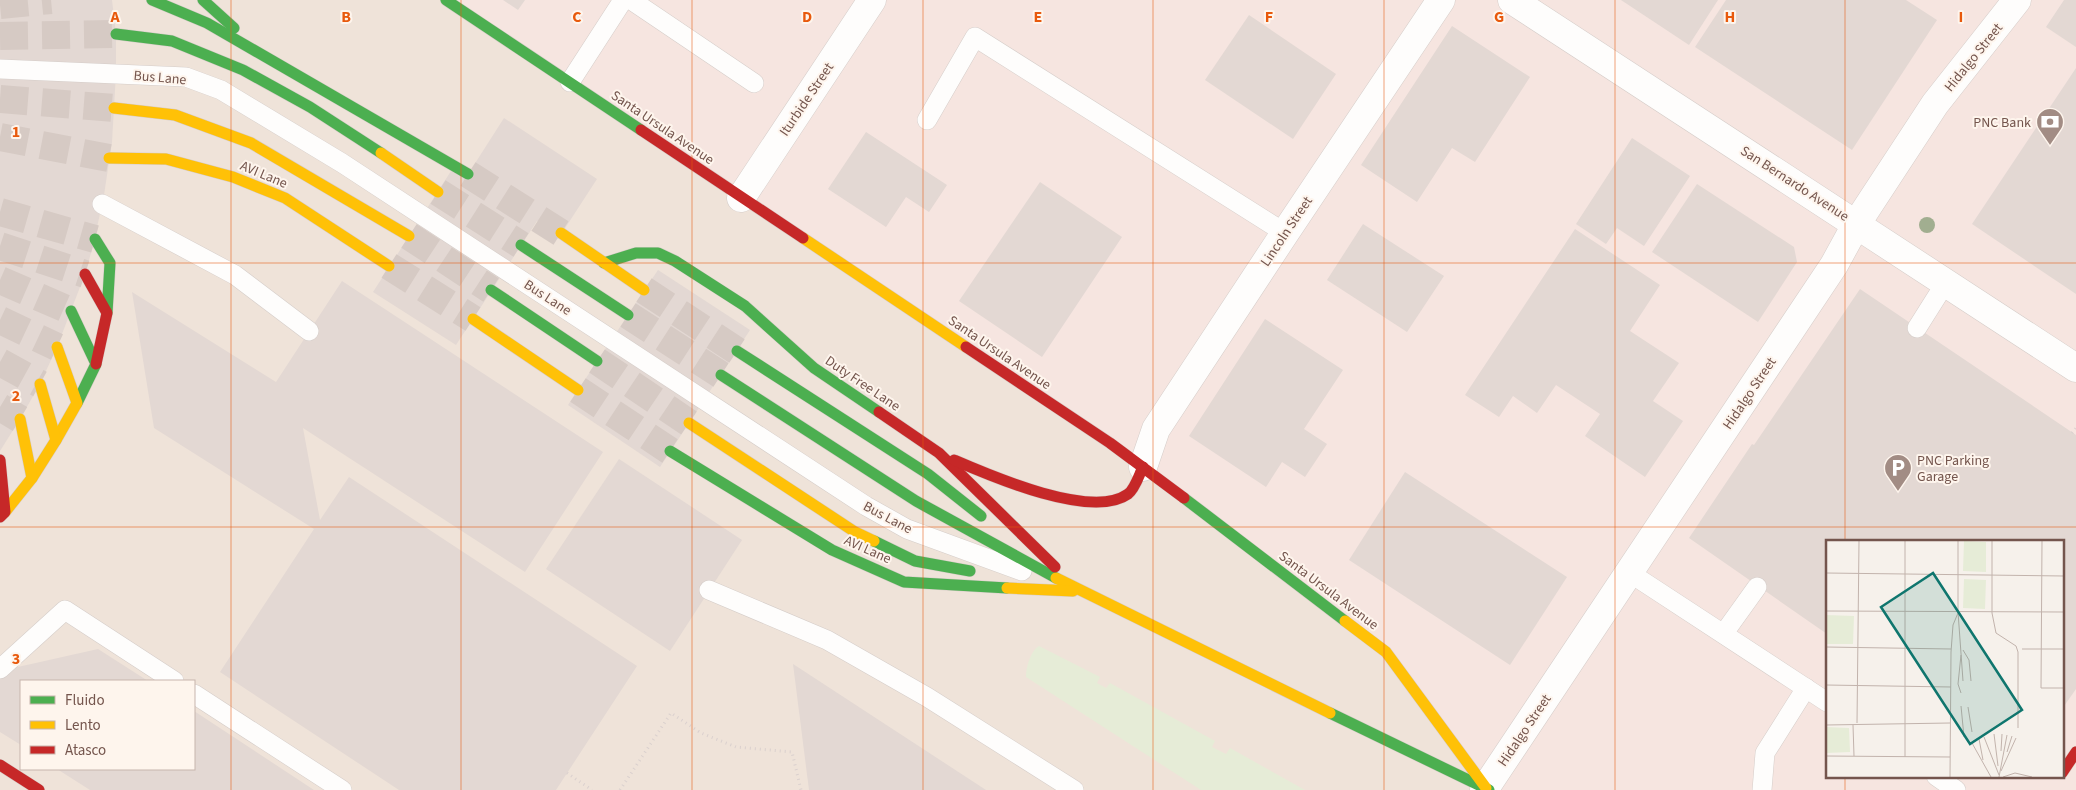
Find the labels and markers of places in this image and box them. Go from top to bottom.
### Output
bank icon: PNC Bank [2035,107,2065,146]
place label: PNC Bank [1973,113,2031,133]
place label: PNC Parking Garage [1917,451,1989,487]
parking icon: PNC Parking Garage [1883,453,1913,492]

